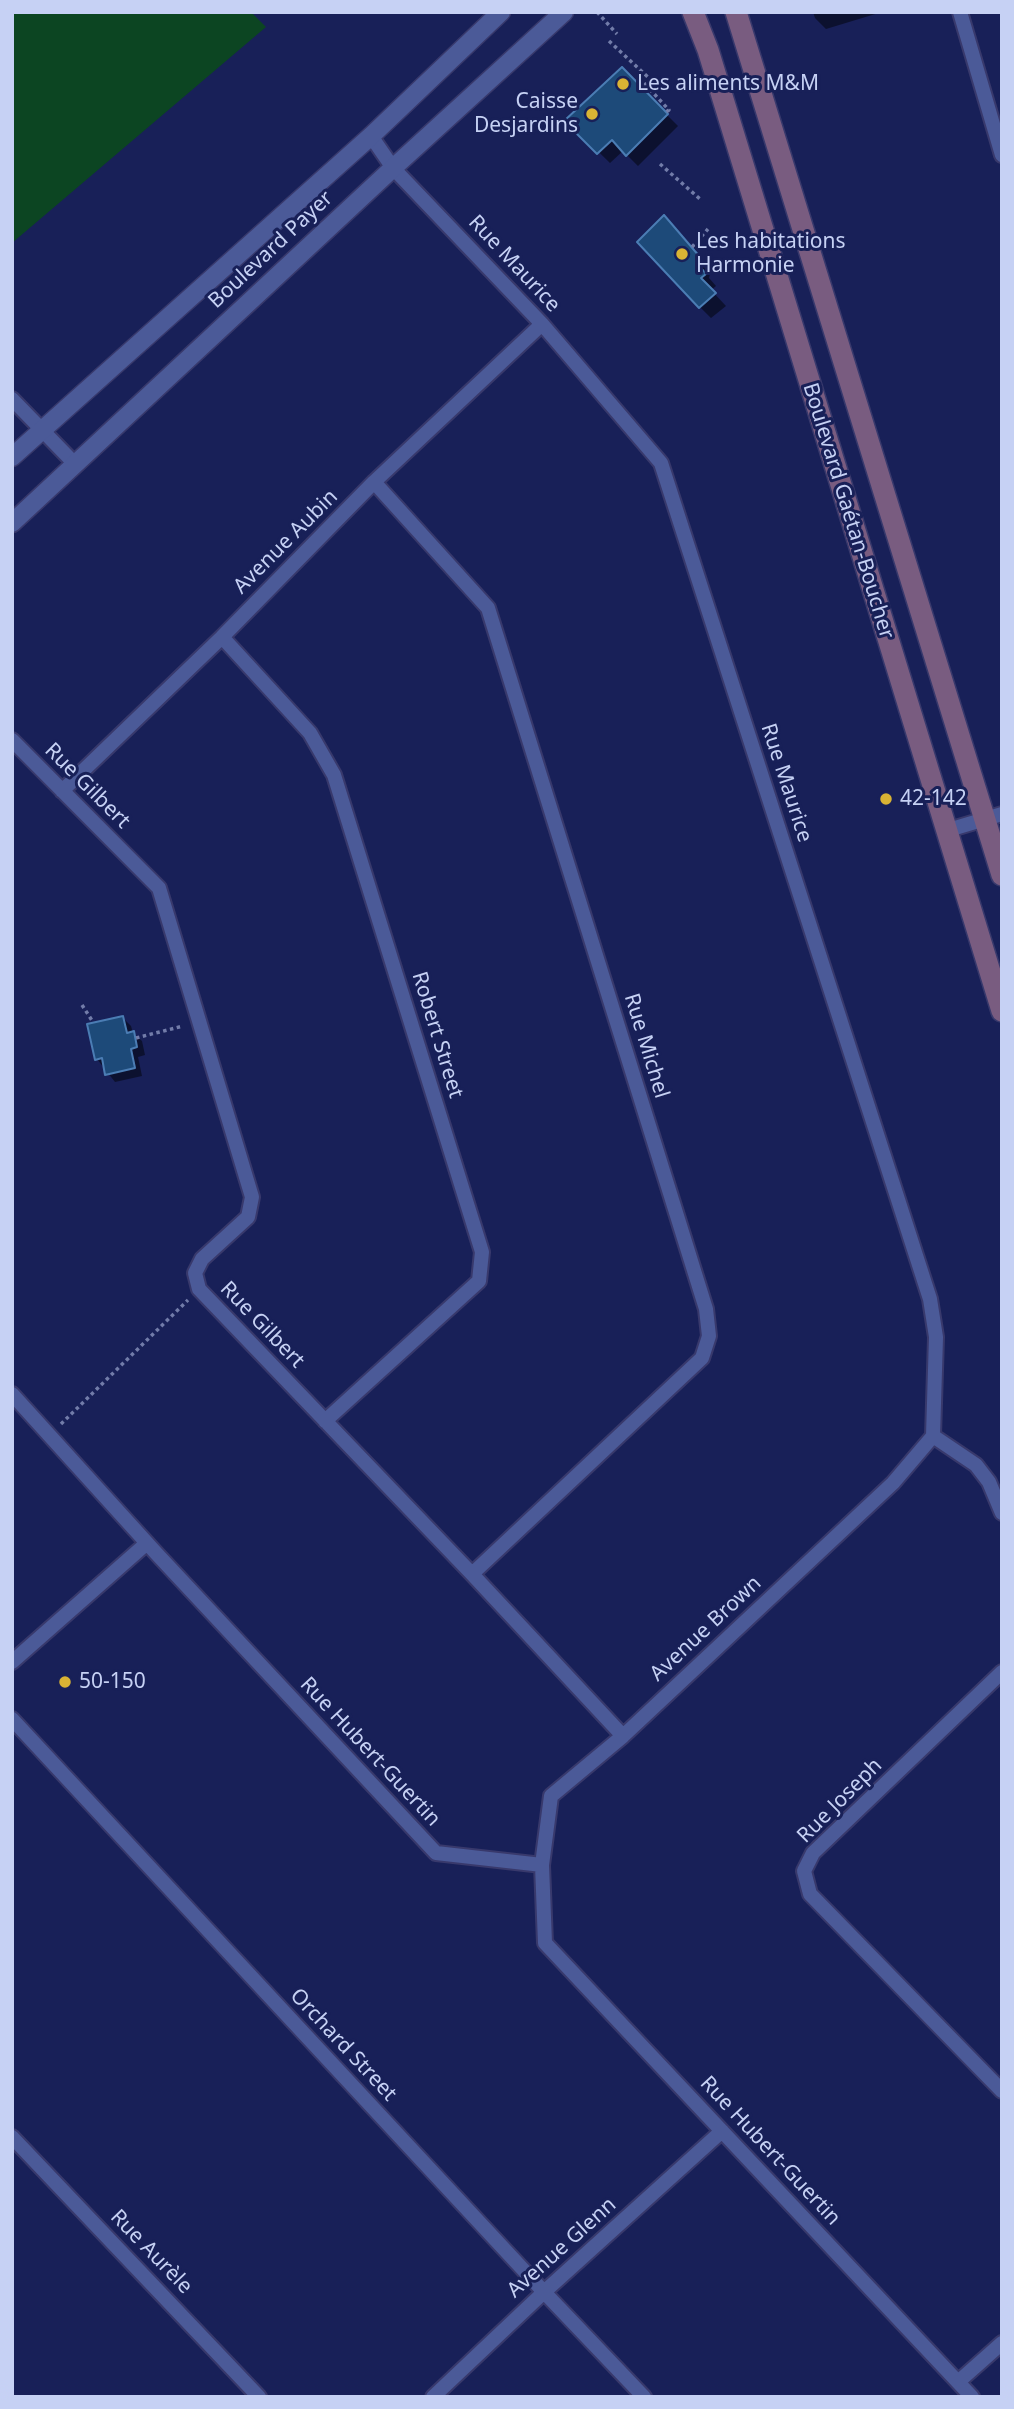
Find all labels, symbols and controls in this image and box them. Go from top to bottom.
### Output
place label: Les aliments M&M [637,71,819,97]
marker: Les aliments M&M [615,76,631,92]
place label: Caisse Desjardins [474,89,578,139]
marker: Caisse Desjardins [584,106,600,122]
street label: Boulevard Payer [204,186,338,314]
street label: Rue Maurice [463,210,565,318]
place label: Les habitations Harmonie [696,229,846,279]
marker: Les habitations Harmonie [674,246,690,262]
street label: Boulevard Gaétan-Boucher [797,380,899,642]
street label: Avenue Aubin [229,485,343,599]
street label: Rue Maurice [755,721,817,845]
street label: Rue Gilbert [39,738,135,834]
place label: 42-142 [900,786,967,812]
marker: 42-142 [878,791,894,807]
street label: Robert Street [406,969,468,1101]
street label: Rue Michel [618,991,674,1101]
street label: Rue Gilbert [215,1277,309,1373]
street label: Avenue Brown [645,1571,767,1687]
place label: 50-150 [79,1669,146,1695]
street label: Rue Hubert-Guertin [294,1672,446,1832]
marker: 50-150 [57,1674,73,1690]
street label: Rue Joseph [792,1753,888,1849]
street label: Orchard Street [284,1983,402,2107]
street label: Rue Hubert-Guertin [694,2071,846,2231]
street label: Avenue Glenn [502,2193,622,2303]
street label: Rue Aurèle [105,2205,197,2299]

